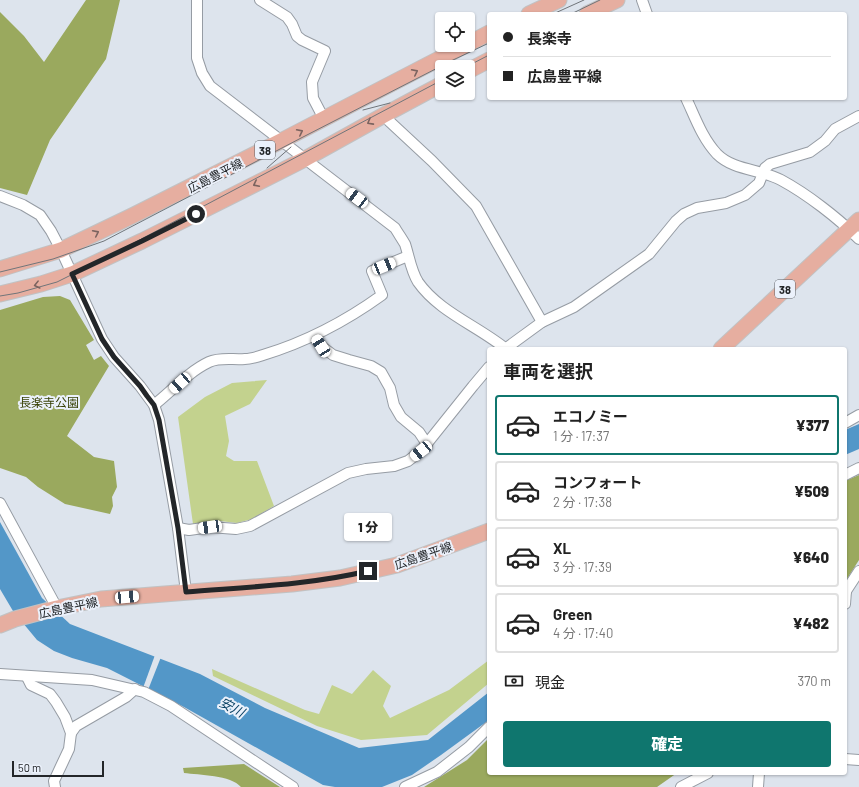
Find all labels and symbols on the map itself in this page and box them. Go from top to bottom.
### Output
one-way arrow [411,69,418,76]
one-way arrow [367,118,374,125]
one-way arrow [296,129,303,136]
road number: 38 [255,141,275,159]
street label: 広島豊平線 [185,155,245,195]
one-way arrow [253,179,260,186]
car [344,186,370,210]
route start [187,205,205,223]
one-way arrow [91,230,99,238]
car [371,256,397,276]
one-way arrow [33,280,40,289]
road number: 38 [775,280,795,298]
car [310,333,332,359]
car [167,371,193,395]
park label: 長楽寺公園 [19,395,79,409]
car [408,439,434,463]
callout: 1 分 [344,513,392,541]
car [197,519,223,535]
street label: 広島豊平線 [392,539,454,571]
route end [359,562,377,580]
car [115,590,139,604]
street label: 広島豊平線 [37,594,99,620]
water label: 安川 [217,694,249,721]
scale bar [12,759,104,778]

